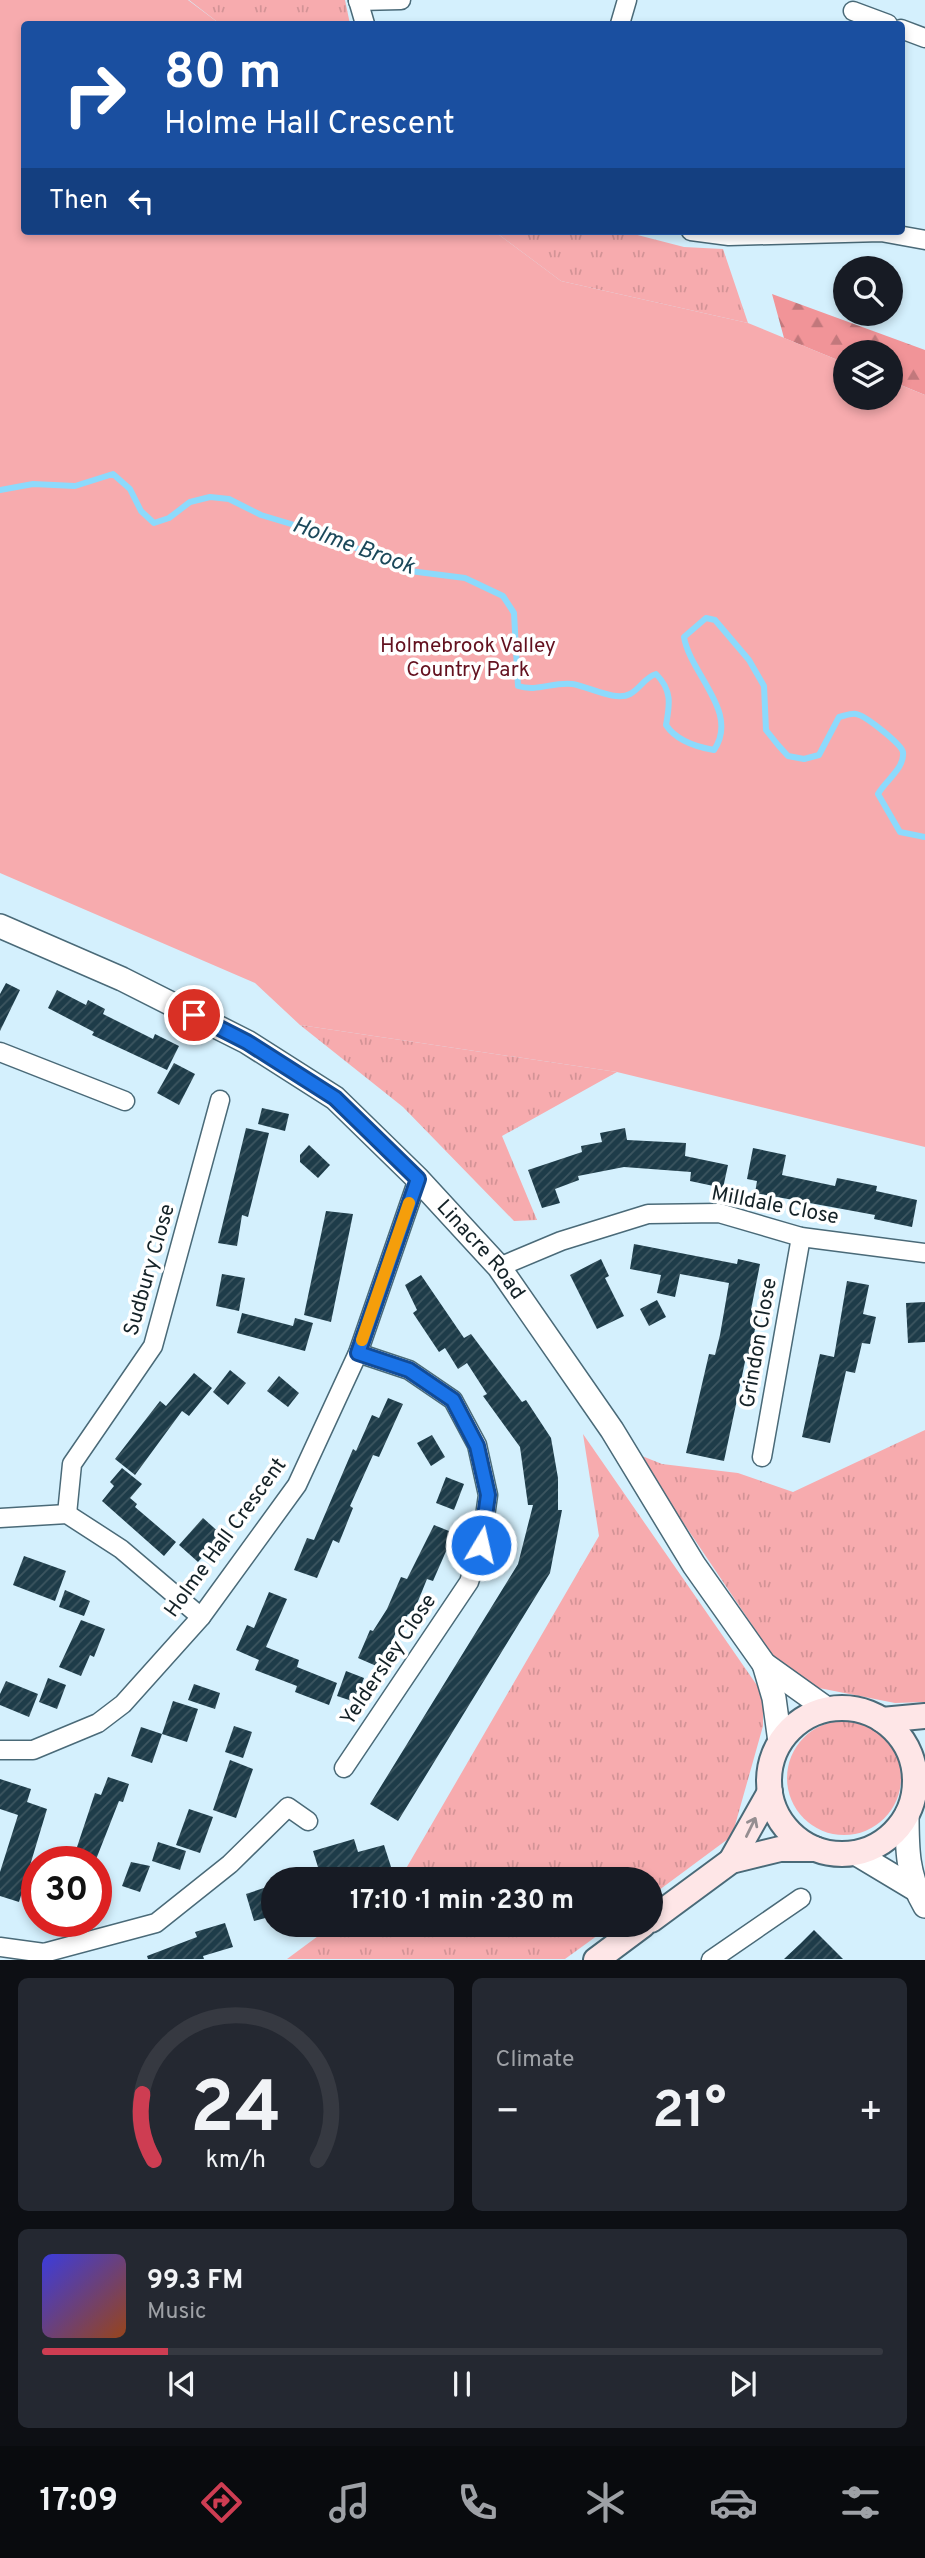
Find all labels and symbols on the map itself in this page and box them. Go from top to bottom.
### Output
water label: Holme Brook [288,511,419,583]
park label: Holmebrook Valley Country Park [380,633,556,684]
pin [164,985,224,1045]
street label: Milldale Close [709,1180,841,1232]
street label: Linacre Road [430,1194,531,1305]
street label: Sudbury Close [118,1201,182,1339]
street label: Grindon Close [734,1276,784,1410]
street label: Holme Hall Crescent [159,1453,293,1623]
position arrow [444,1508,518,1582]
street label: Yeldersley Close [335,1589,443,1731]
one-way arrow [745,1817,758,1838]
speed limit sign: 30 [21,1846,112,1937]

